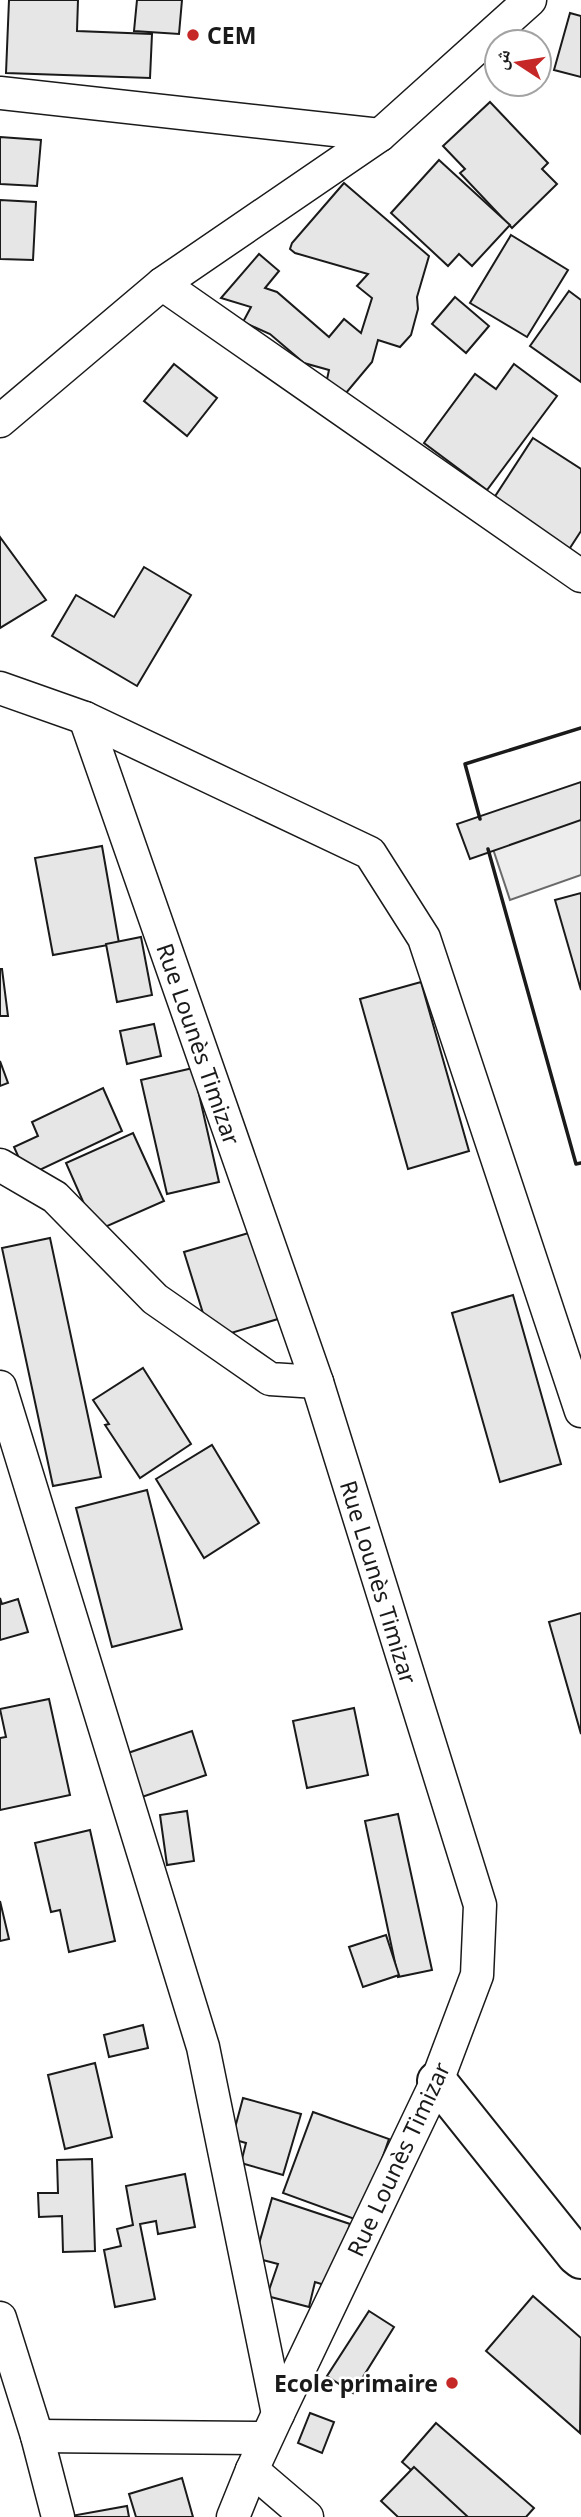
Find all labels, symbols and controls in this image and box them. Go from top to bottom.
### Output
place label: CEM [207,19,256,51]
marker: CEM [185,27,201,43]
north arrow [483,28,553,98]
text: ش [487,47,516,72]
street label: Rue Lounès Timizar [149,939,249,1150]
street label: Rue Lounès Timizar [333,1476,425,1688]
street label: Rue Lounès Timizar [339,2056,457,2261]
place label: Ecole primaire [274,2367,438,2399]
marker: Ecole primaire [444,2375,460,2391]

